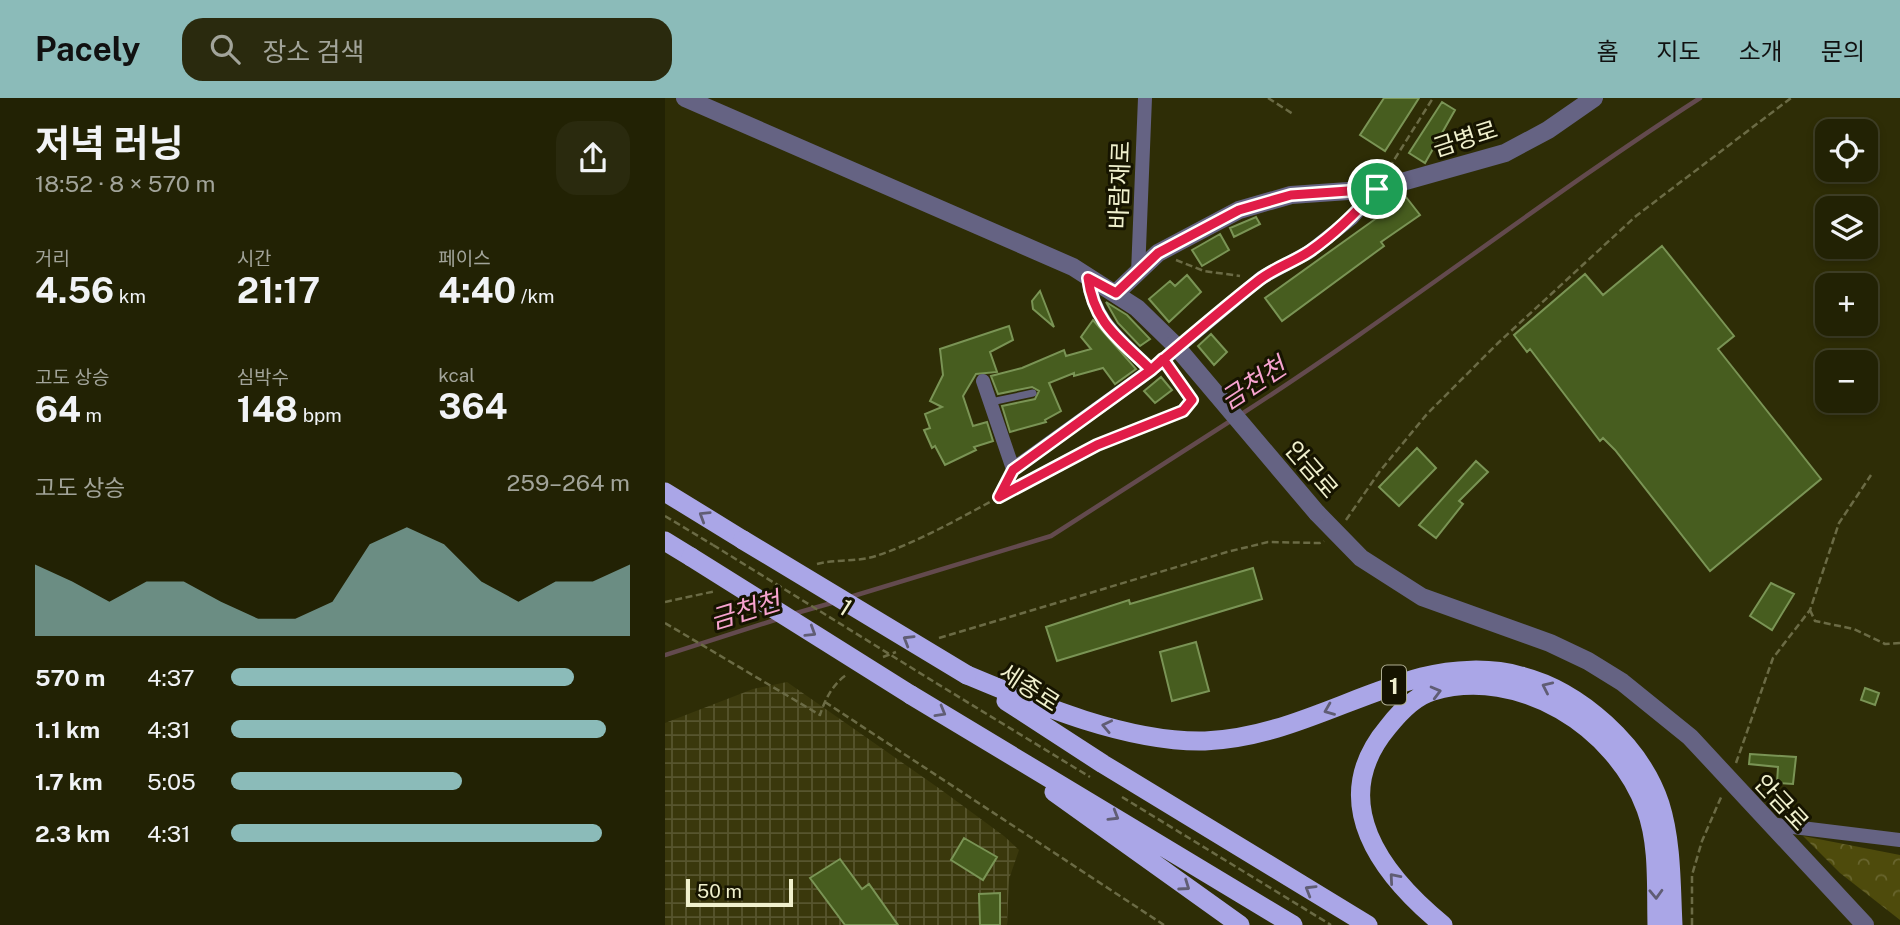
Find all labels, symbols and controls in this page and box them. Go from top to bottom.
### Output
search box [182,18,672,81]
text: Pacely [35,30,140,68]
icon: search [206,30,244,68]
text: 장소 검색 [262,36,364,67]
text: 홈 [1596,37,1618,65]
text: 지도 [1656,37,1701,65]
text: 소개 [1739,37,1783,65]
text: 문의 [1821,37,1865,65]
street label: 금병로 [1429,114,1501,162]
map controls [1815,119,1878,413]
button: locate [1815,119,1878,182]
text: 저녁 러닝 [35,121,183,166]
button: share [556,121,630,195]
street label: 바람재로 [1103,140,1135,230]
pin [1347,159,1407,219]
text: 18:52 · 8 × 570 m [35,170,215,197]
icon: arrive [1358,170,1396,208]
button: layers [1815,196,1878,259]
text: 거리 [35,247,70,269]
text: 시간 [237,247,272,269]
text: 페이스 [438,247,491,269]
text: 4.56 [35,270,114,311]
text: 21:17 [237,270,320,311]
text: 4:40 [438,270,516,311]
button: + [1815,273,1878,336]
text: km [114,285,146,307]
text: /km [516,285,555,307]
water label: 금천천 [1214,349,1294,416]
button: − [1815,350,1878,413]
text: kcal [438,364,475,386]
text: 고도 상승 [35,366,110,388]
text: 심박수 [237,366,289,388]
text: 364 [438,386,507,427]
text: 64 [35,389,81,430]
text: 148 [237,389,298,430]
text: m [81,404,102,426]
text: bpm [298,404,342,426]
street label: 안금로 [1280,435,1344,503]
text: 259–264 m [507,469,630,496]
text: 고도 상승 [35,474,125,501]
one-way arrow [698,511,711,524]
water label: 금천천 [706,584,787,635]
street label: 1 [834,593,858,621]
one-way arrow [803,624,816,637]
one-way arrow [903,635,916,648]
street label: 세종로 [995,657,1065,717]
text: 570 m [35,664,105,691]
text: 4:37 [147,664,195,691]
road number: 1 [1382,666,1406,705]
one-way arrow [1542,681,1554,695]
one-way arrow [1430,686,1442,700]
one-way arrow [1324,702,1336,716]
one-way arrow [934,704,947,717]
text: 1.1 km [35,716,100,743]
text: 4:31 [147,716,191,743]
one-way arrow [1101,720,1113,735]
text: 1.7 km [35,768,103,795]
text: 5:05 [147,768,196,795]
street label: 안금로 [1749,768,1815,836]
one-way arrow [1107,808,1120,821]
text: 2.3 km [35,820,110,847]
text: 4:31 [147,820,191,847]
one-way arrow [1390,873,1402,886]
scale bar [686,876,793,908]
one-way arrow [1177,878,1190,891]
text: 50 m [697,880,742,902]
one-way arrow [1304,885,1317,898]
one-way arrow [1648,890,1664,900]

